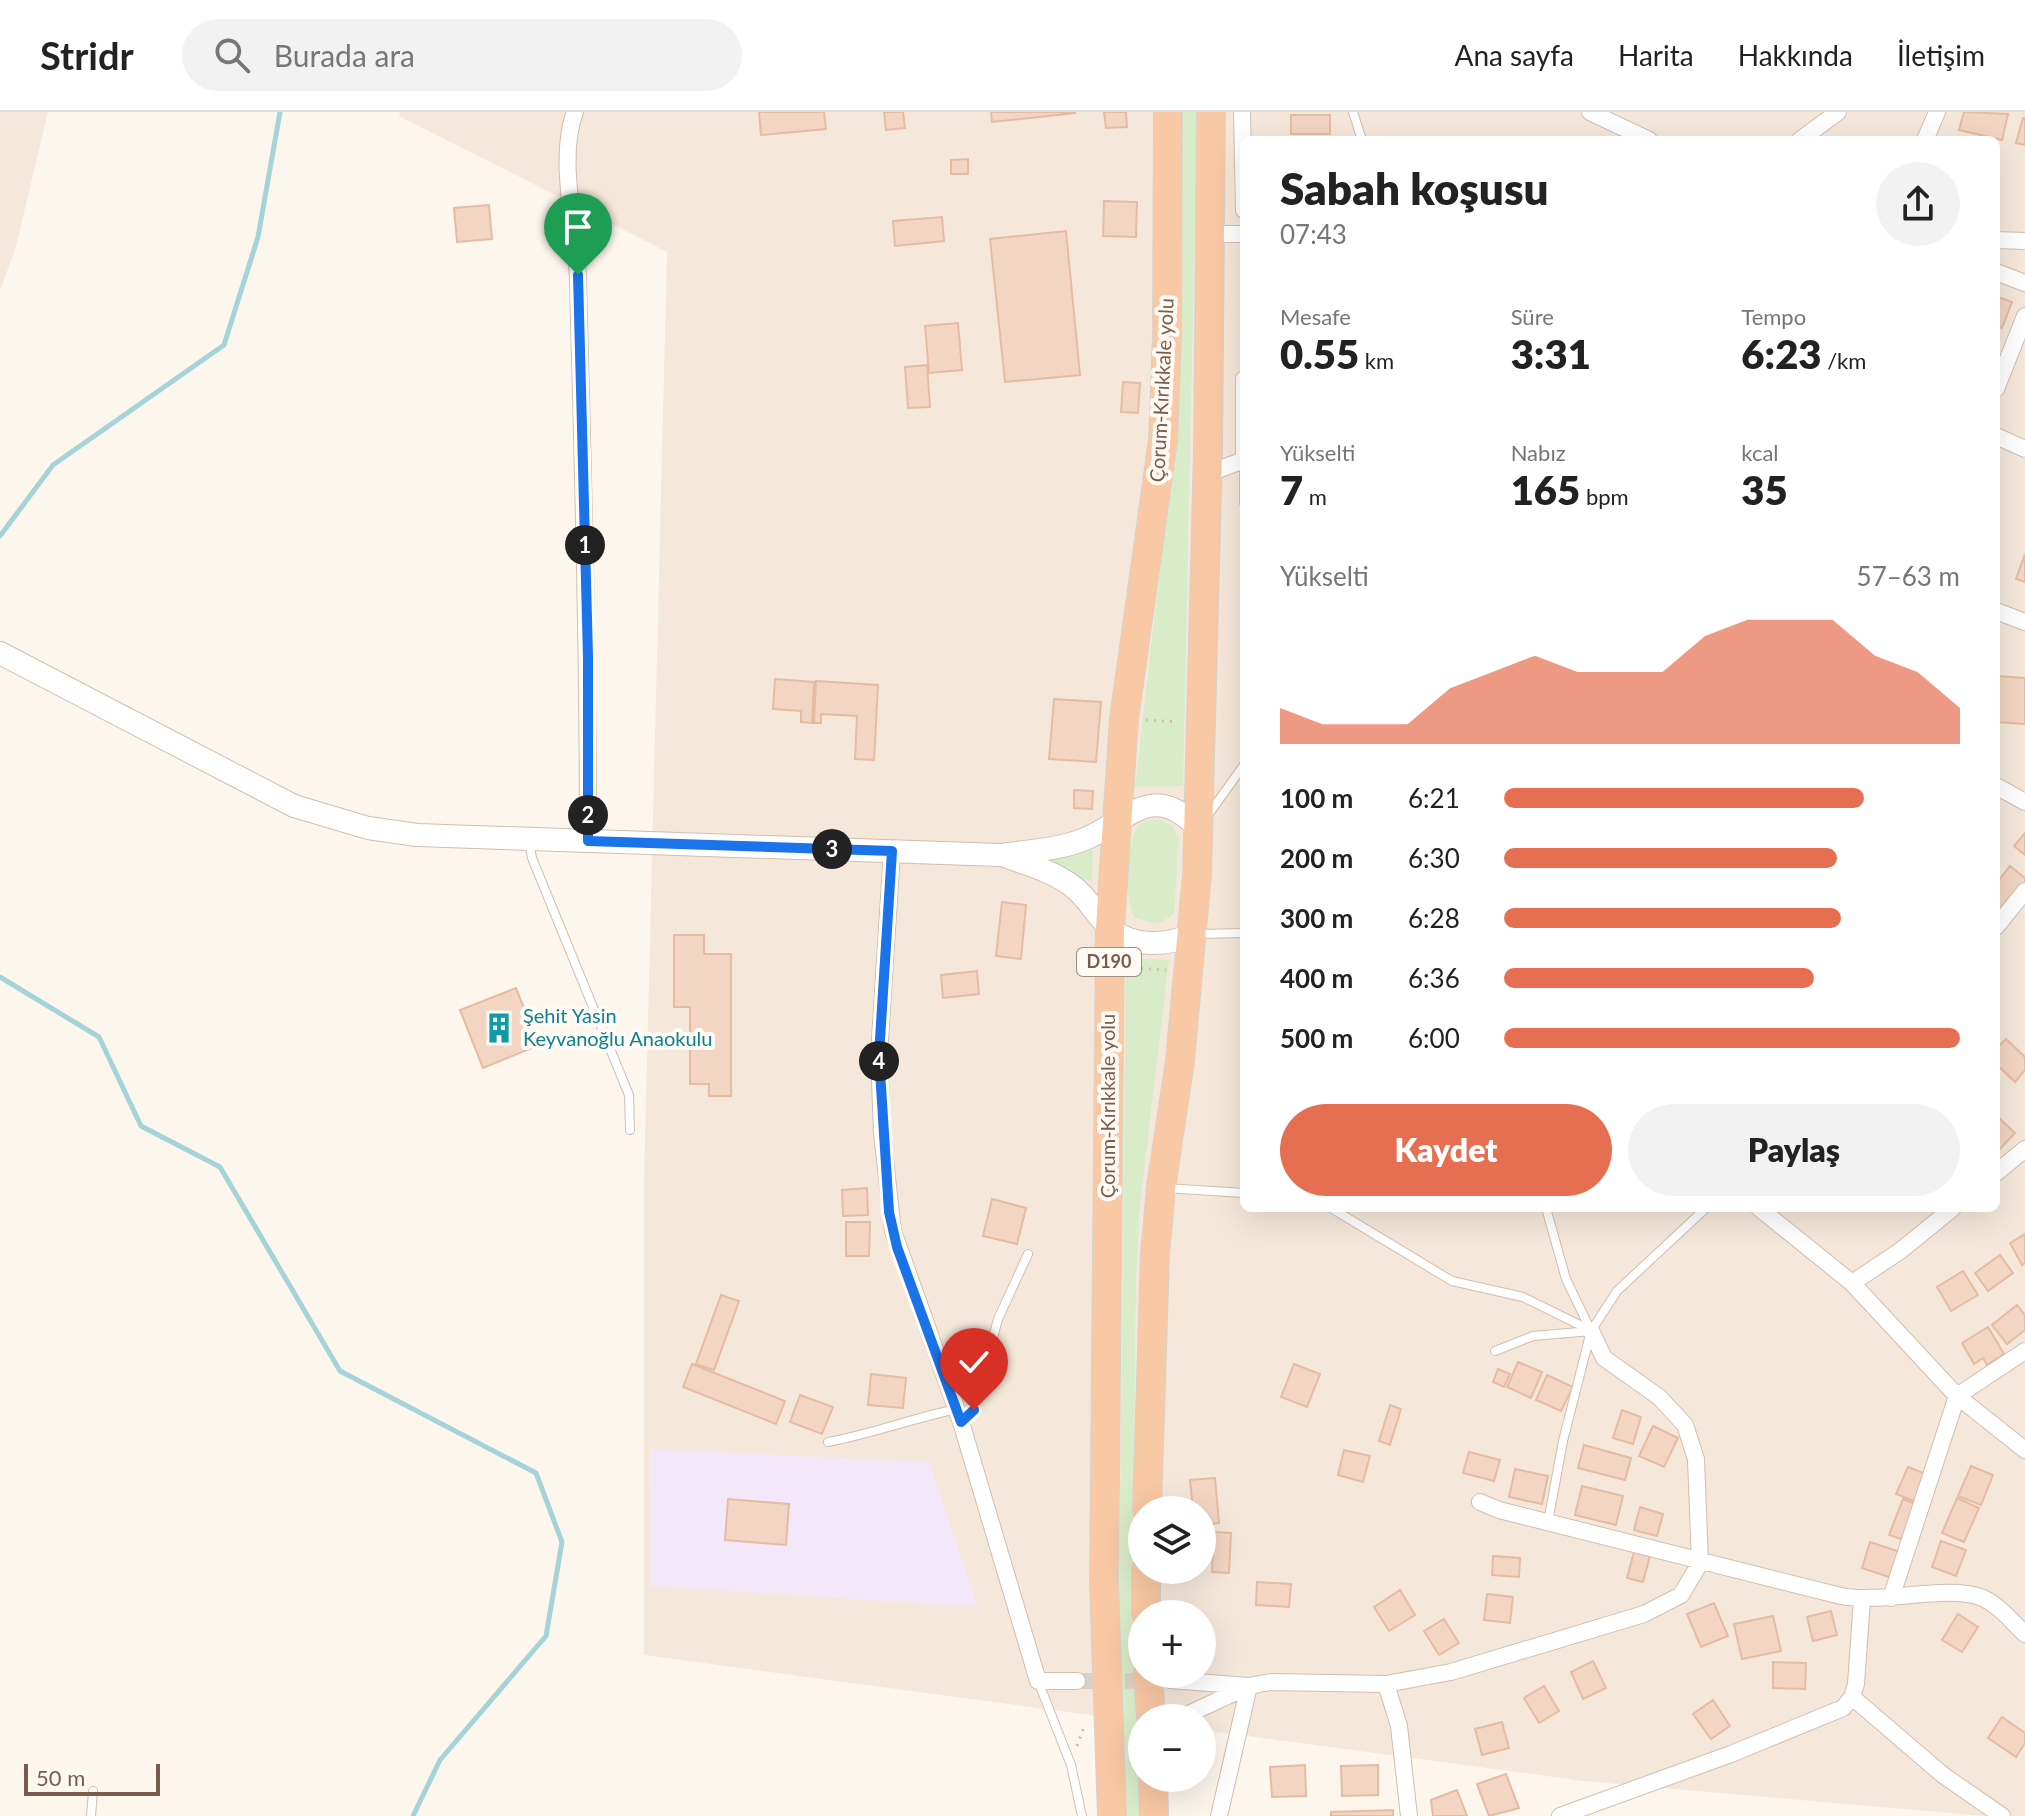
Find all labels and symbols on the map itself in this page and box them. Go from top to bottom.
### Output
pin [544,193,612,275]
street label: Çorum-Kırıkkale yolu [1144,297,1178,483]
pin: 1 [565,525,605,565]
pin: 2 [568,795,608,835]
pin: 3 [812,829,852,869]
road number: D190 [1077,948,1141,976]
place label: Şehit Yasin Keyvanoğlu Anaokulu [523,1003,712,1050]
building icon: Şehit Yasin Keyvanoğlu Anaokulu [482,1011,516,1045]
street label: Çorum-Kırıkkale yolu [1095,1014,1119,1198]
pin: 4 [859,1041,899,1081]
pin [940,1328,1008,1410]
scale bar [24,1760,160,1796]

